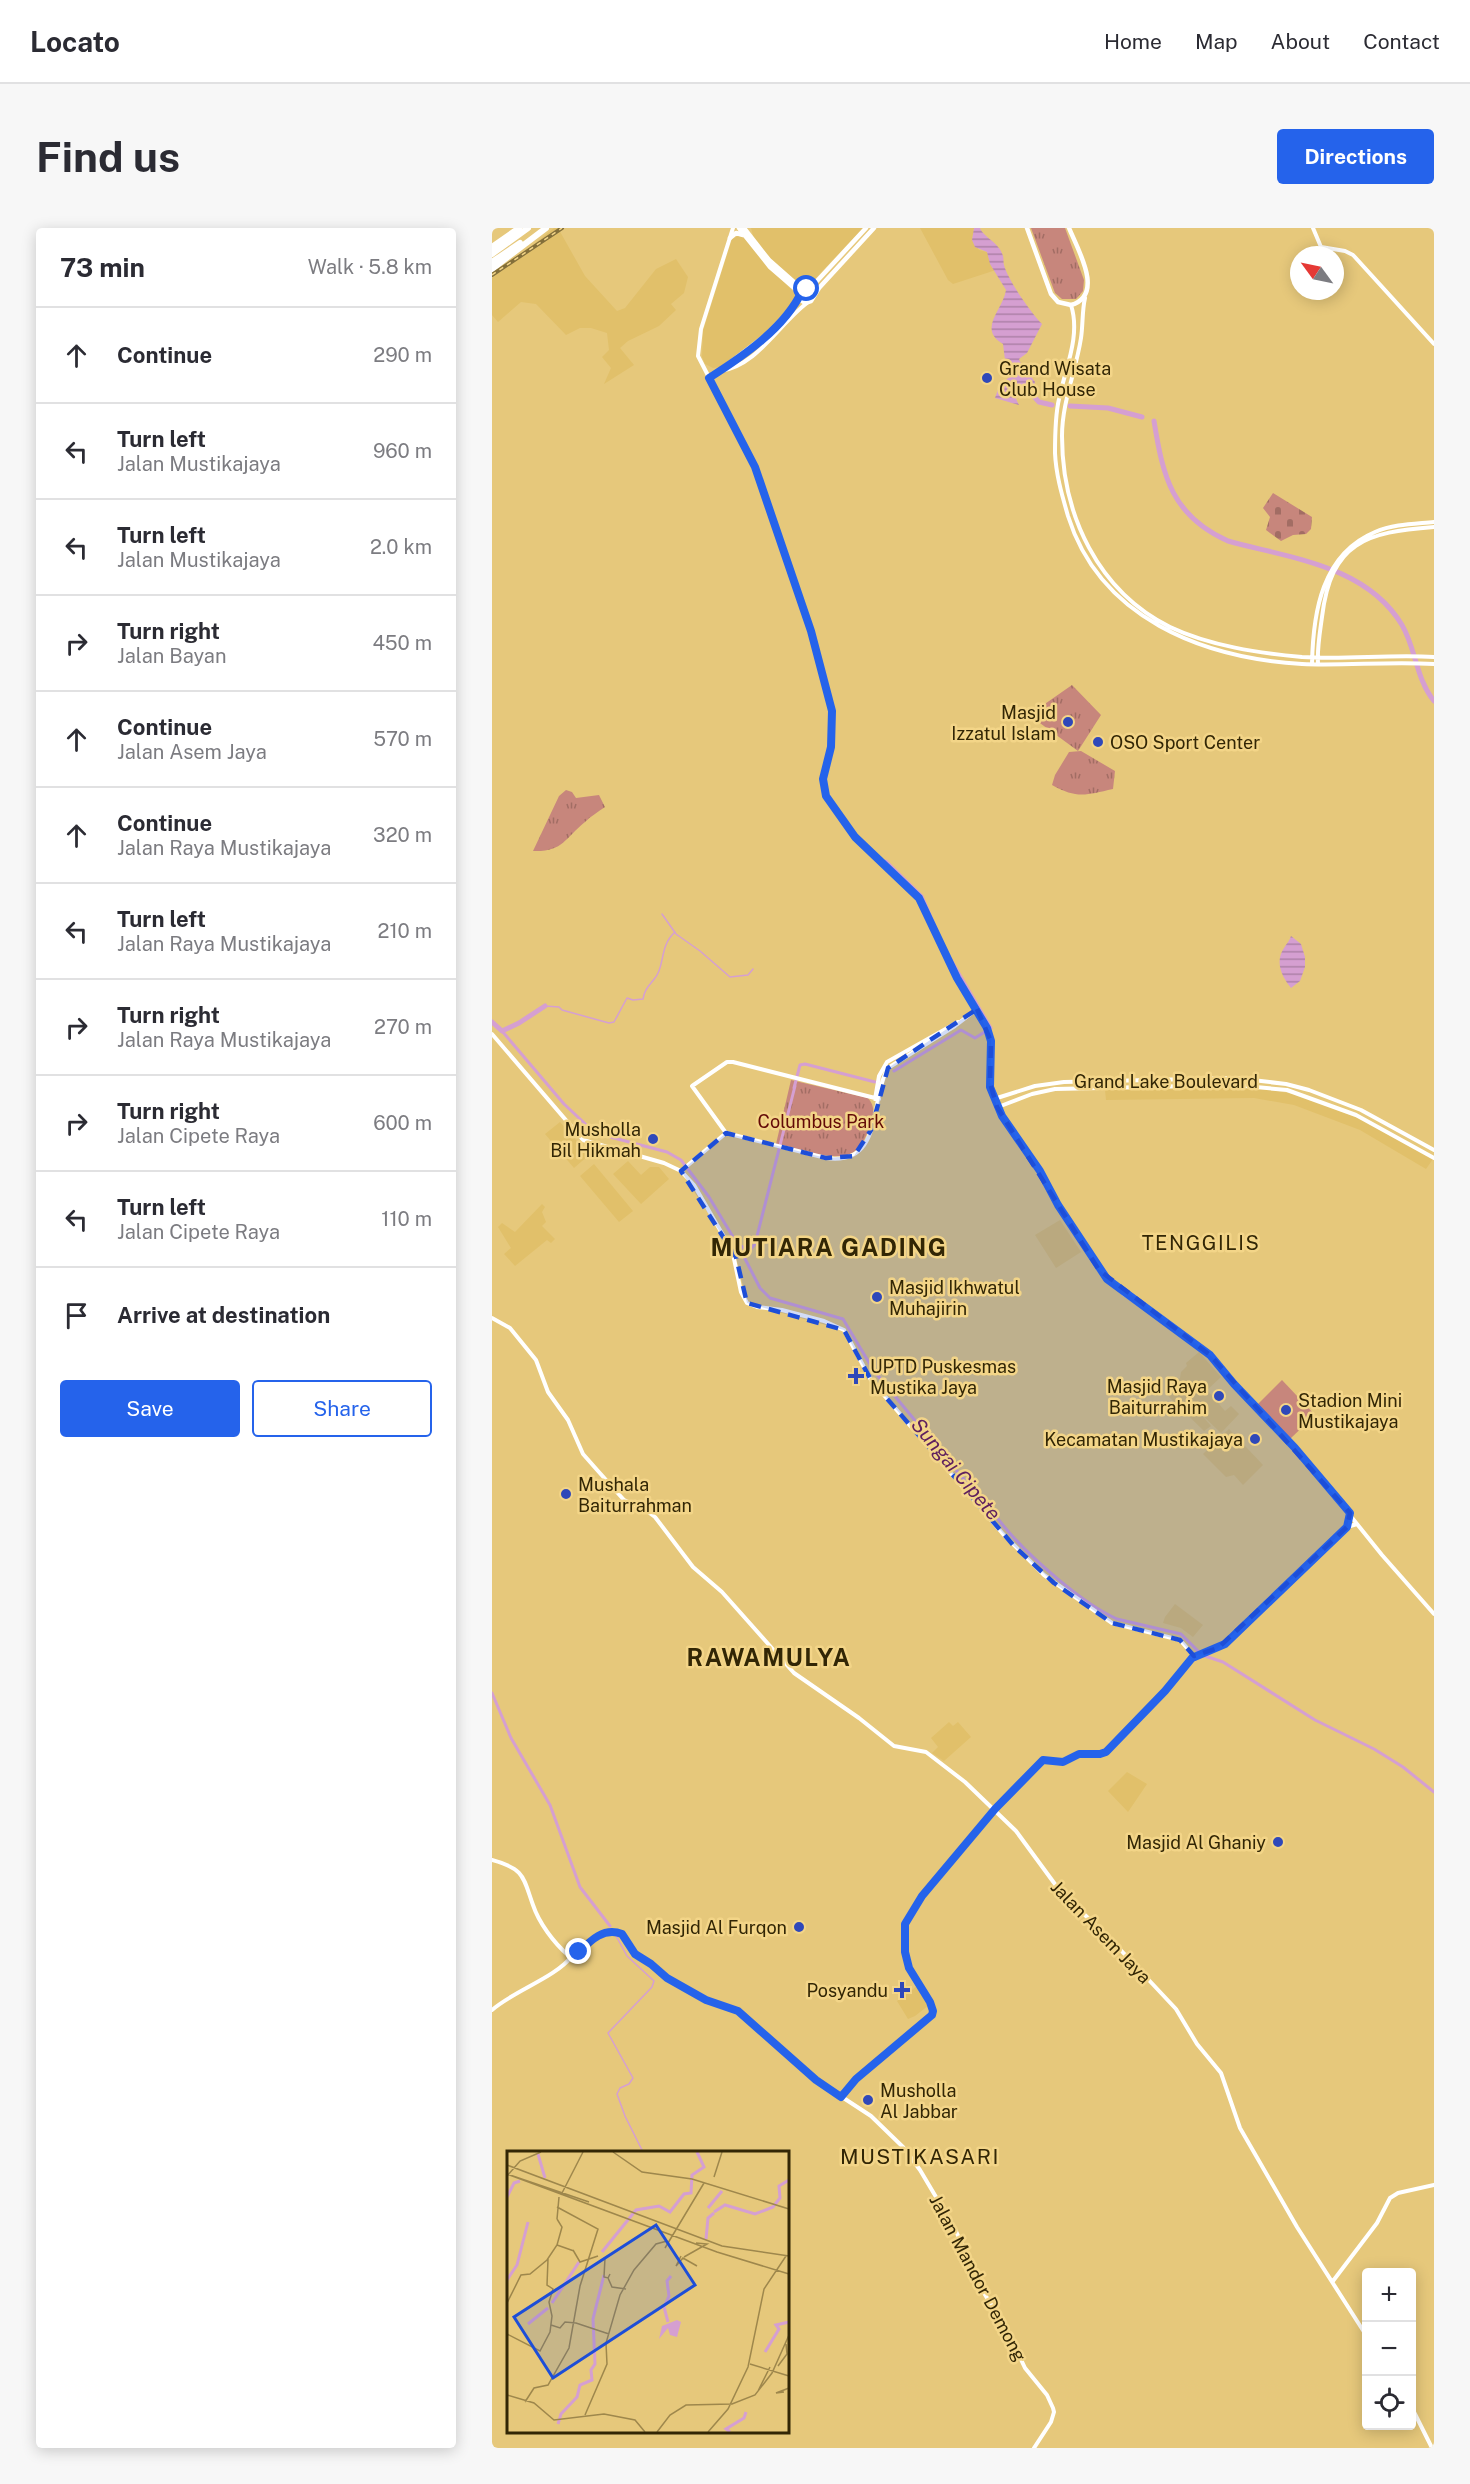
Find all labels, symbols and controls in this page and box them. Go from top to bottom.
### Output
text: Locato [30,25,120,58]
text: Home [1104,29,1162,54]
text: Map [1195,29,1238,54]
text: About [1271,29,1330,54]
text: Contact [1363,29,1440,54]
button: Directions [1277,129,1434,184]
text: Find us [36,132,180,181]
north arrow [1290,246,1344,300]
text: 73 min [60,252,145,283]
text: Walk · 5.8 km [308,255,432,279]
route start [793,275,819,301]
icon: ahead [60,339,93,372]
text: Continue [117,342,212,368]
text: 290 m [373,343,432,367]
place label: Grand Wisata Club House [999,358,1111,400]
marker: Grand Wisata Club House [980,371,994,385]
text: Turn left [117,426,206,452]
icon: left [60,435,93,468]
text: 960 m [373,439,432,463]
text: Jalan Mustikajaya [117,452,281,476]
text: Turn left [117,522,206,548]
icon: left [60,531,93,564]
text: 2.0 km [370,535,432,559]
text: Jalan Mustikajaya [117,548,281,572]
text: Turn right [117,618,220,644]
icon: right [60,627,93,660]
text: 450 m [372,631,432,655]
text: Jalan Bayan [117,644,226,668]
place label: Masjid Izzatul Islam [951,702,1056,744]
text: Continue [117,714,212,740]
marker: Masjid Izzatul Islam [1061,715,1075,729]
icon: ahead [60,723,93,756]
text: 570 m [373,727,432,751]
place label: OSO Sport Center [1110,732,1260,753]
marker: OSO Sport Center [1091,735,1105,749]
text: Jalan Asem Jaya [117,740,267,764]
text: Continue [117,810,212,836]
icon: ahead [60,819,93,852]
text: 320 m [373,823,432,847]
text: Jalan Raya Mustikajaya [117,836,331,860]
text: Turn left [117,906,206,932]
icon: left [60,915,93,948]
text: 210 m [378,919,432,943]
text: Jalan Raya Mustikajaya [117,932,331,956]
text: Turn right [117,1002,220,1028]
icon: right [60,1011,93,1044]
text: 270 m [374,1015,432,1039]
text: Jalan Raya Mustikajaya [117,1028,331,1052]
street label: Grand Lake Boulevard [1074,1071,1258,1092]
text: Turn right [117,1098,220,1124]
icon: right [60,1107,93,1140]
text: 600 m [373,1111,432,1135]
park label: Columbus Park [758,1111,884,1132]
place label: Musholla Bil Hikmah [550,1119,641,1161]
text: Jalan Cipete Raya [117,1124,280,1148]
marker: Musholla Bil Hikmah [646,1132,660,1146]
text: Turn left [117,1194,206,1220]
icon: left [60,1203,93,1236]
text: 110 m [381,1207,432,1231]
text: Jalan Cipete Raya [117,1220,280,1244]
district label: TENGGILIS [1142,1231,1260,1255]
district label: MUTIARA GADING [711,1233,947,1261]
place label: Masjid Ikhwatul Muhajirin [889,1277,1020,1319]
marker: Masjid Ikhwatul Muhajirin [870,1290,884,1304]
icon: arrive [60,1299,93,1332]
text: Arrive at destination [117,1302,330,1328]
place label: UPTD Puskesmas Mustika Jaya [870,1356,1016,1398]
marker: UPTD Puskesmas Mustika Jaya [847,1367,865,1385]
place label: Masjid Raya Baiturrahim [1107,1376,1207,1418]
button: Save [60,1380,240,1437]
button: Share [252,1380,432,1437]
marker: Masjid Raya Baiturrahim [1212,1389,1226,1403]
place label: Stadion Mini Mustikajaya [1298,1390,1402,1432]
marker: Stadion Mini Mustikajaya [1279,1403,1293,1417]
water label: Sungai Cipete [906,1413,1006,1525]
place label: Kecamatan Mustikajaya [1044,1429,1243,1450]
marker: Kecamatan Mustikajaya [1248,1432,1262,1446]
place label: Mushala Baiturrahman [578,1474,692,1516]
marker: Mushala Baiturrahman [559,1487,573,1501]
district label: RAWAMULYA [686,1643,852,1671]
place label: Masjid Al Ghaniy [1126,1832,1266,1853]
marker: Masjid Al Ghaniy [1271,1835,1285,1849]
street label: Jalan Asem Jaya [1047,1876,1155,1988]
place label: Masjid Al Furqon [646,1917,787,1938]
marker: Masjid Al Furqon [792,1920,806,1934]
route end [565,1938,591,1964]
place label: Posyandu [807,1980,888,2001]
marker: Posyandu [893,1981,911,1999]
place label: Musholla Al Jabbar [880,2080,958,2122]
marker: Musholla Al Jabbar [861,2093,875,2107]
district label: MUSTIKASARI [840,2144,1000,2169]
inset map [507,2151,789,2433]
street label: Jalan Mandor Demong [925,2191,1031,2365]
map controls [1362,2268,1416,2430]
button: + [1362,2268,1416,2322]
button: − [1362,2322,1416,2376]
button: locate [1362,2376,1416,2430]

